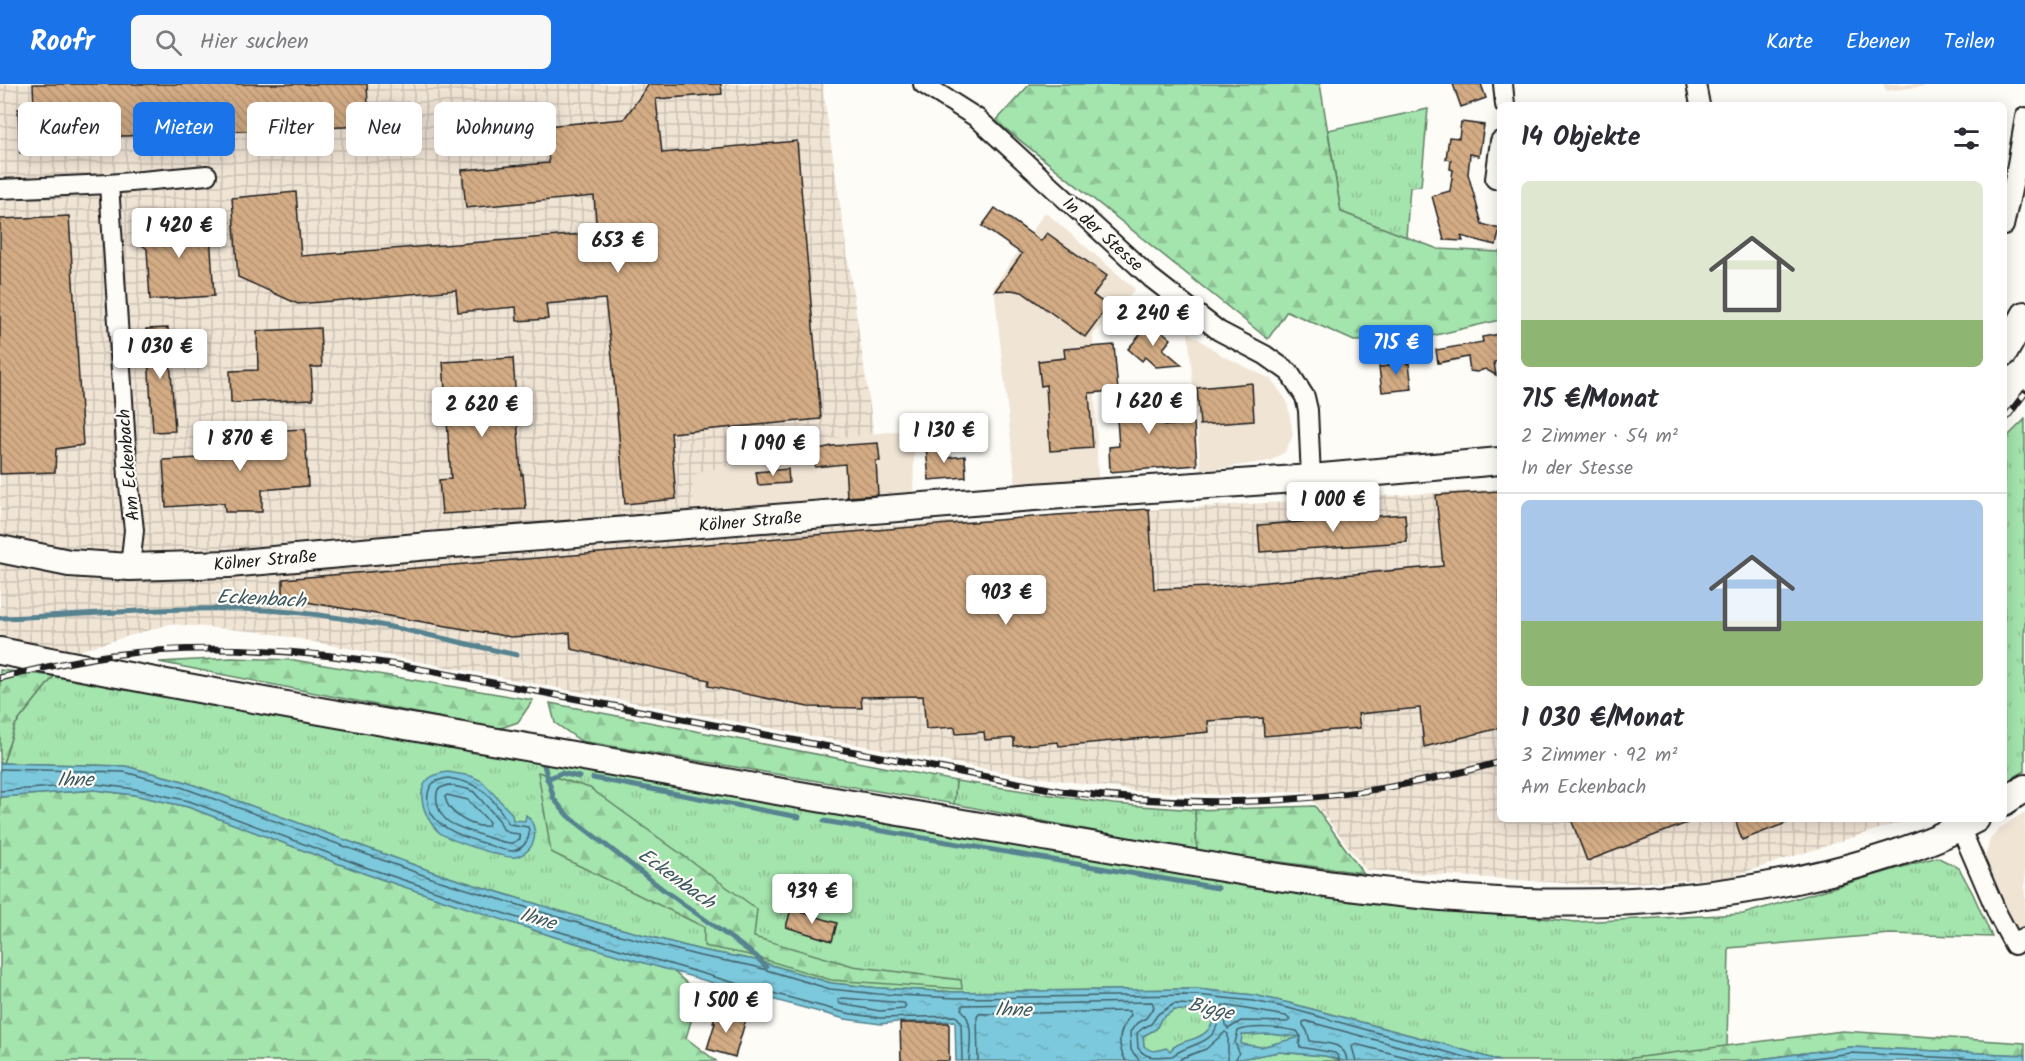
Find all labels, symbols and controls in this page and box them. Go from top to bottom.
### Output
search box [131,15,551,69]
text: Roofr [30,20,95,65]
text: Hier suchen [200,25,309,60]
icon: search [152,26,185,59]
text: Karte [1766,26,1813,59]
text: Ebenen [1846,26,1911,59]
text: Teilen [1944,26,1995,59]
chip: Kaufen [18,102,121,156]
chip: Mieten [133,102,235,156]
chip: Filter [247,102,334,156]
chip: Neu [346,102,422,156]
chip: Wohnung [434,102,556,156]
text: 14 Objekte [1521,117,1641,159]
icon: filters [1950,122,1983,155]
street label: In der Stesse [1055,191,1149,280]
pin: 1 420 € [124,208,234,259]
text: 1 420 € [146,211,212,243]
icon: home [1698,220,1806,328]
pin: 653 € [576,223,660,274]
text: 653 € [592,226,644,258]
pin: 2 240 € [1098,296,1208,347]
text: 2 240 € [1117,299,1189,331]
pin: 715 € [1354,325,1438,376]
text: 715 € [1373,328,1419,360]
pin: 1 030 € [105,329,215,380]
text: 1 030 € [127,332,193,364]
text: 715 €/Monat [1521,379,1659,421]
pin: 1 620 € [1094,384,1204,435]
pin: 2 620 € [427,387,537,438]
text: 1 620 € [1116,387,1182,419]
text: 2 620 € [446,390,518,422]
street label: Am Eckenbach [110,407,149,522]
pin: 1 130 € [889,413,999,464]
text: 1 130 € [913,416,975,448]
pin: 1 870 € [185,421,295,472]
text: 2 Zimmer · 54 m² [1521,421,1678,453]
text: 1 870 € [207,424,273,456]
pin: 1 090 € [718,426,828,477]
text: 1 090 € [741,429,805,461]
text: In der Stesse [1521,453,1633,485]
pin: 1 000 € [1278,482,1388,533]
text: 1 000 € [1301,485,1365,517]
street label: Kölner Straße [697,504,803,541]
icon: home [1698,539,1806,647]
street label: Kölner Straße [212,543,318,580]
pin: 903 € [964,575,1048,626]
text: 903 € [980,578,1032,610]
water label: Eckenbach [216,582,309,618]
text: 1 030 €/Monat [1521,698,1685,740]
text: 3 Zimmer · 92 m² [1521,740,1677,772]
water label: Ihne [57,765,95,797]
text: Am Eckenbach [1521,772,1646,804]
water label: Eckenbach [630,840,723,920]
pin: 939 € [770,874,854,925]
text: 939 € [786,877,838,909]
water label: Ihne [515,899,561,941]
pin: 1 500 € [671,983,781,1034]
text: 1 500 € [694,986,758,1018]
water label: Bigge [1185,990,1238,1031]
water label: Ihne [994,995,1034,1027]

